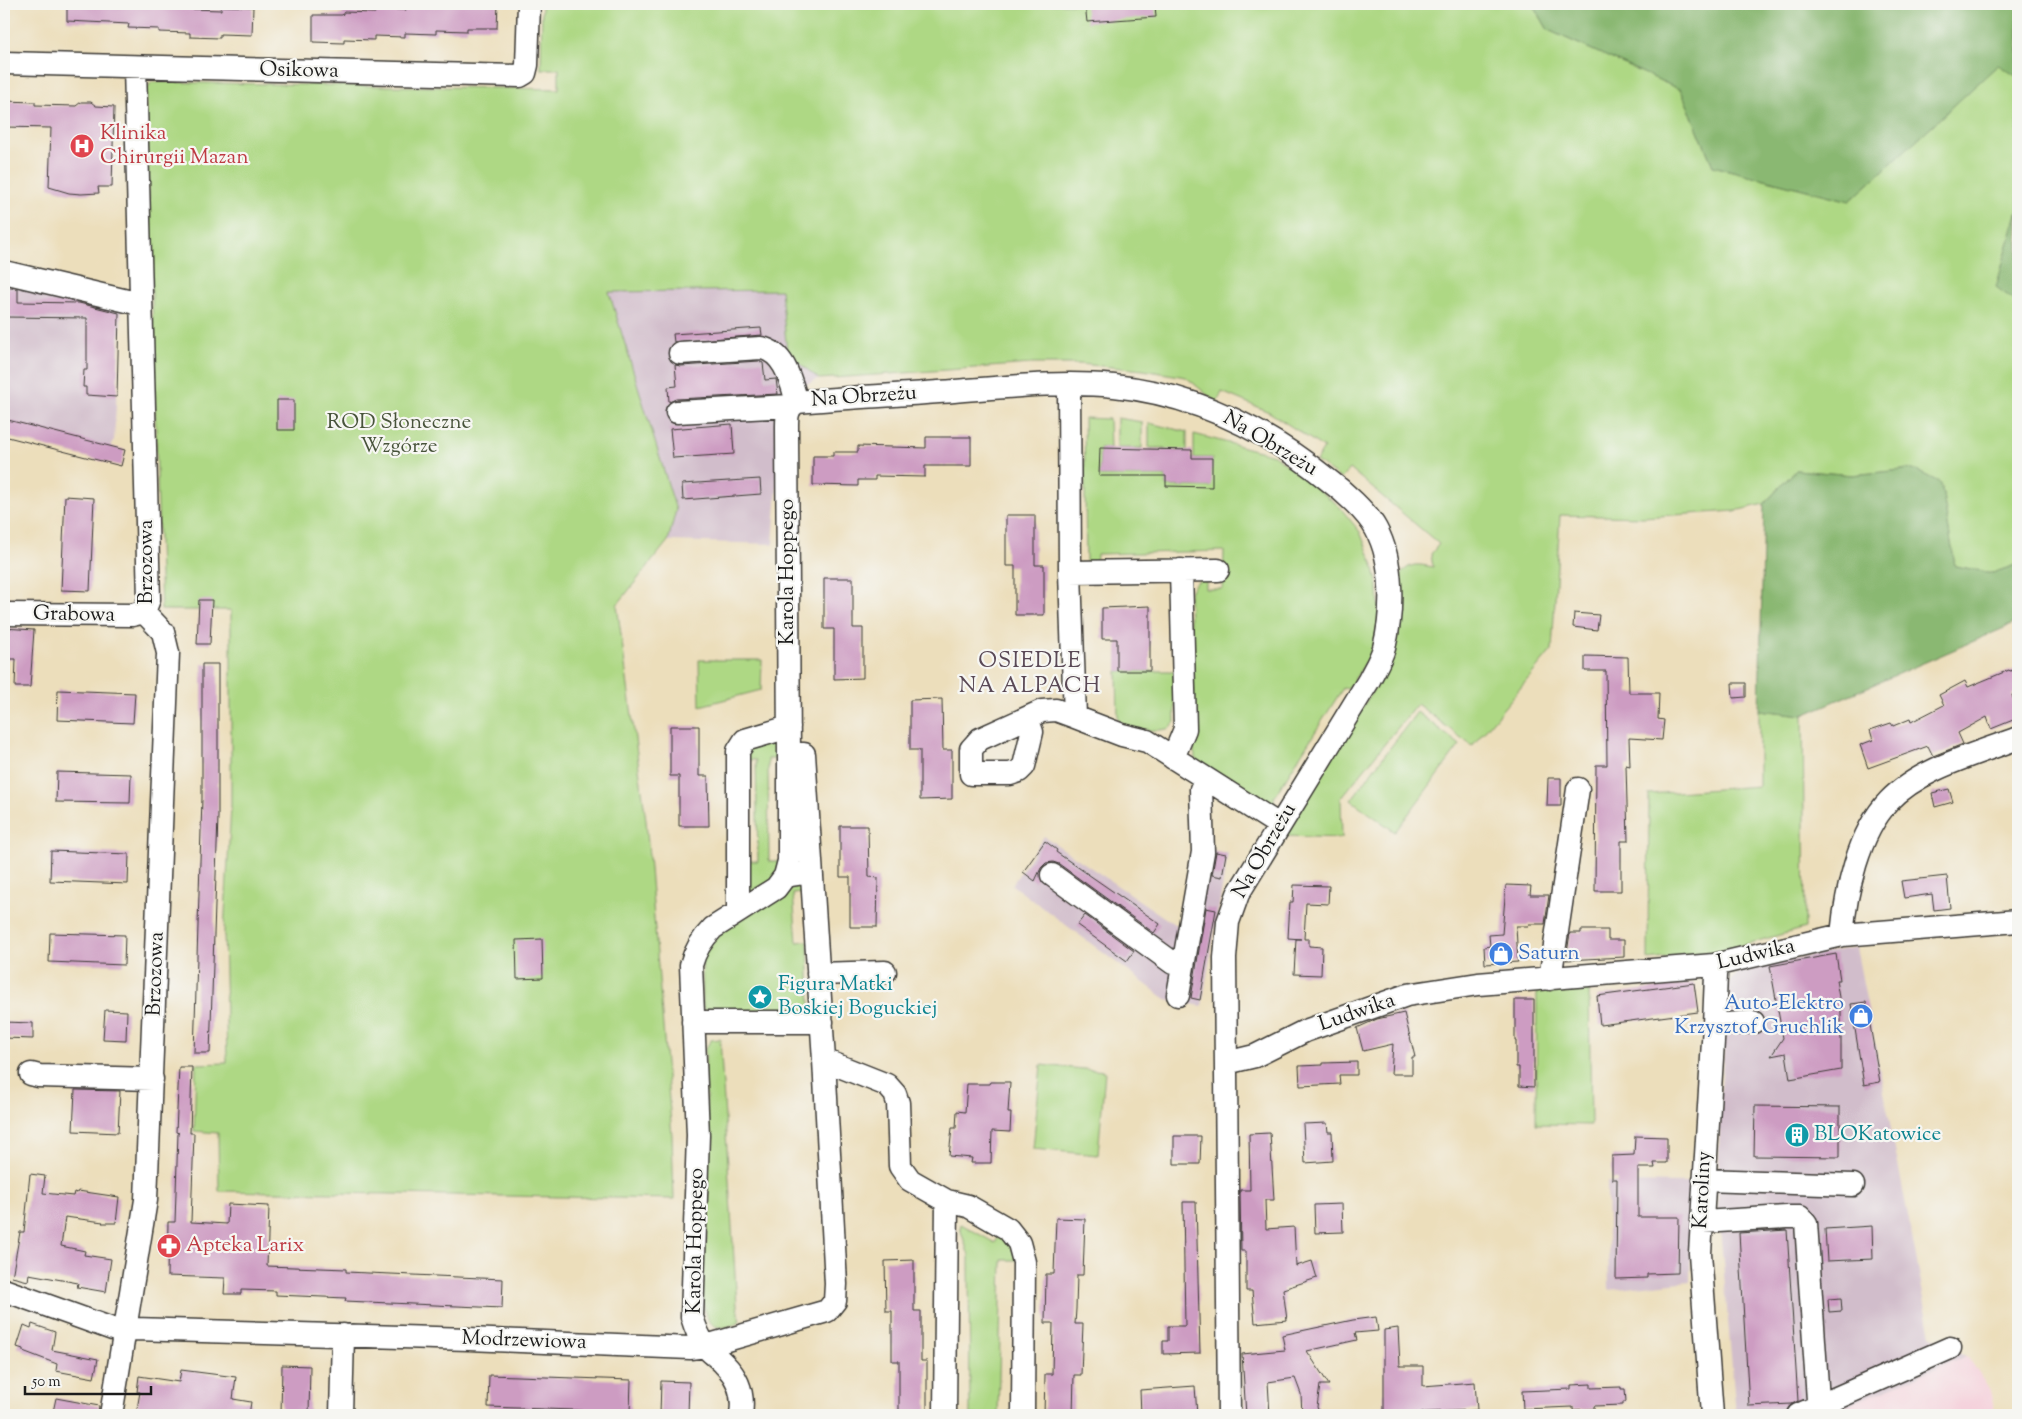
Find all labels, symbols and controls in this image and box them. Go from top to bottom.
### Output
street label: Osikowa [259,55,339,87]
place label: Klinika Chirurgii Mazan [100,119,249,173]
hospital icon: Klinika Chirurgii Mazan [69,133,95,159]
street label: Na Obrzeżu [810,378,918,416]
street label: Na Obrzeżu [1217,404,1323,484]
park label: ROD Słoneczne Wzgórze [327,408,471,462]
street label: Karola Hoppego [773,499,803,645]
street label: Brzozowa [132,519,162,604]
street label: Grabowa [33,599,116,631]
district label: OSIEDLE NA ALPACH [959,646,1101,703]
street label: Na Obrzeżu [1226,798,1304,904]
street label: Brzozowa [140,931,172,1017]
street label: Ludwika [1714,931,1798,979]
place label: Saturn [1518,939,1580,969]
shop icon: Saturn [1488,941,1514,967]
place label: Figura Matki Boskiej Boguckiej [778,970,937,1024]
place icon: Figura Matki Boskiej Boguckiej [747,984,773,1010]
street label: Ludwika [1315,986,1400,1040]
place label: Auto-Elektro Krzysztof Gruchlik [1674,989,1845,1043]
shop icon: Auto-Elektro Krzysztof Gruchlik [1848,1003,1874,1029]
place label: BLOKatowice [1814,1120,1941,1150]
building icon: BLOKatowice [1784,1122,1810,1148]
street label: Karoliny [1686,1150,1720,1230]
street label: Karola Hoppego [680,1168,712,1314]
place label: Apteka Larix [186,1231,304,1261]
pharmacy icon: Apteka Larix [156,1233,182,1259]
street label: Modrzewiowa [461,1324,587,1358]
scale bar [25,1364,151,1396]
text: 50 m [31,1372,61,1393]

